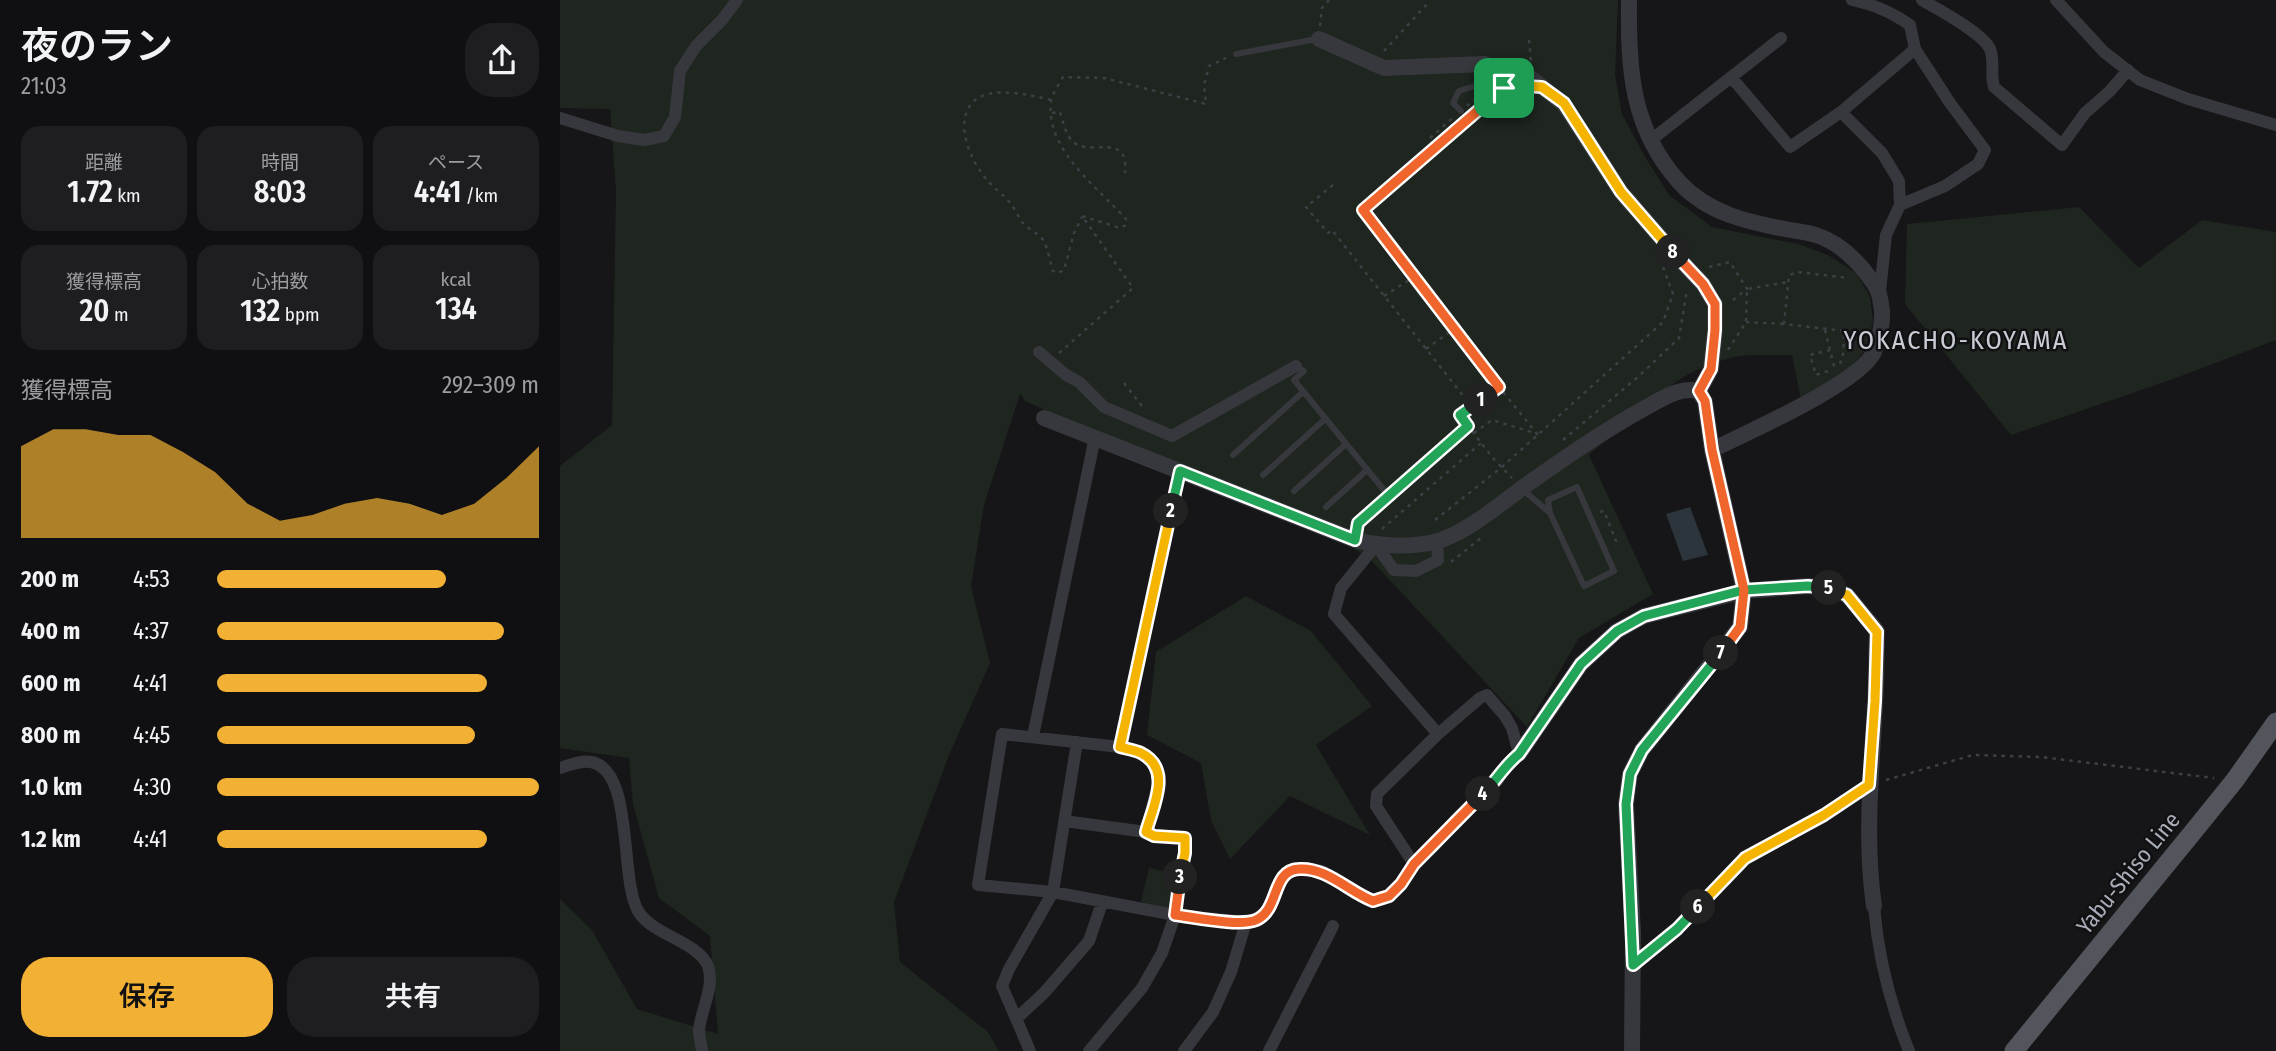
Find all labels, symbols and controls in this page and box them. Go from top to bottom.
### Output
text: 夜のラン [21,23,173,69]
button: share [465,23,539,97]
pin [1474,58,1534,118]
icon: arrive [1485,69,1523,107]
text: 21:03 [21,72,67,100]
text: 距離 [85,151,123,174]
text: 時間 [261,151,299,174]
text: ペース [428,151,484,174]
text: 1.72 [67,174,113,210]
text: 8:03 [254,174,306,210]
text: 4:41 [414,174,461,210]
text: km [113,184,141,207]
text: /km [461,184,498,207]
pin: 8 [1656,234,1690,270]
text: 8 [1667,240,1678,263]
text: kcal [441,268,471,291]
text: 獲得標高 [66,270,142,293]
text: 心拍数 [251,270,309,293]
text: 134 [435,291,477,327]
text: 20 [79,293,109,329]
text: 132 [240,293,280,329]
text: m [109,303,129,326]
text: bpm [280,303,320,326]
district label: YOKACHO-KOYAMA [1844,325,2068,356]
text: 292–309 m [442,371,539,399]
text: 獲得標高 [21,376,113,404]
pin: 1 [1464,382,1499,418]
text: 1 [1476,388,1485,411]
pin: 2 [1154,494,1188,528]
text: 2 [1166,499,1175,522]
text: 200 m [21,565,79,593]
text: 4:53 [133,565,170,593]
pin: 5 [1812,570,1846,606]
text: 5 [1824,576,1833,599]
text: 400 m [21,617,80,645]
text: 4:37 [133,617,169,645]
pin: 7 [1704,636,1738,670]
text: 7 [1716,641,1725,664]
text: 600 m [21,669,80,697]
text: 4:41 [133,669,168,697]
text: 800 m [21,721,81,749]
text: 4:45 [133,721,170,749]
text: 1.0 km [21,773,82,801]
text: 4:30 [133,773,172,801]
pin: 4 [1466,776,1500,812]
text: 4 [1478,782,1487,805]
street label: Yabu-Shiso Line [2070,806,2186,940]
text: 1.2 km [21,825,81,853]
text: 4:41 [133,825,168,853]
pin: 3 [1162,860,1198,894]
text: 3 [1175,865,1184,888]
pin: 6 [1680,890,1716,925]
text: 6 [1693,895,1702,918]
button: 保存 [21,957,273,1037]
button: 共有 [287,957,539,1037]

